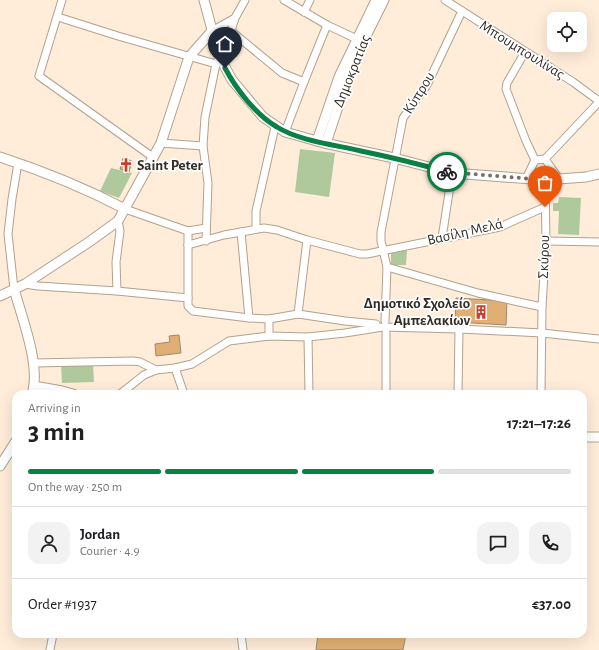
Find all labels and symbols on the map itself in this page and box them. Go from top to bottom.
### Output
street label: Μπουμπουλίνας [477,18,567,82]
pin [208,27,242,68]
street label: Δημοκρατίας [331,33,373,109]
street label: Κύπρου [400,69,438,117]
courier [427,152,467,192]
church icon: Saint Peter [118,157,134,173]
place label: Saint Peter [137,158,204,173]
pin [528,166,562,207]
street label: Βασίλη Μελά [426,216,504,248]
street label: Σκύρου [536,235,552,279]
place label: Δημοτικό Σχολείο Αμπελακίων [364,296,470,328]
building icon: Δημοτικό Σχολείο Αμπελακίων [473,304,489,320]

